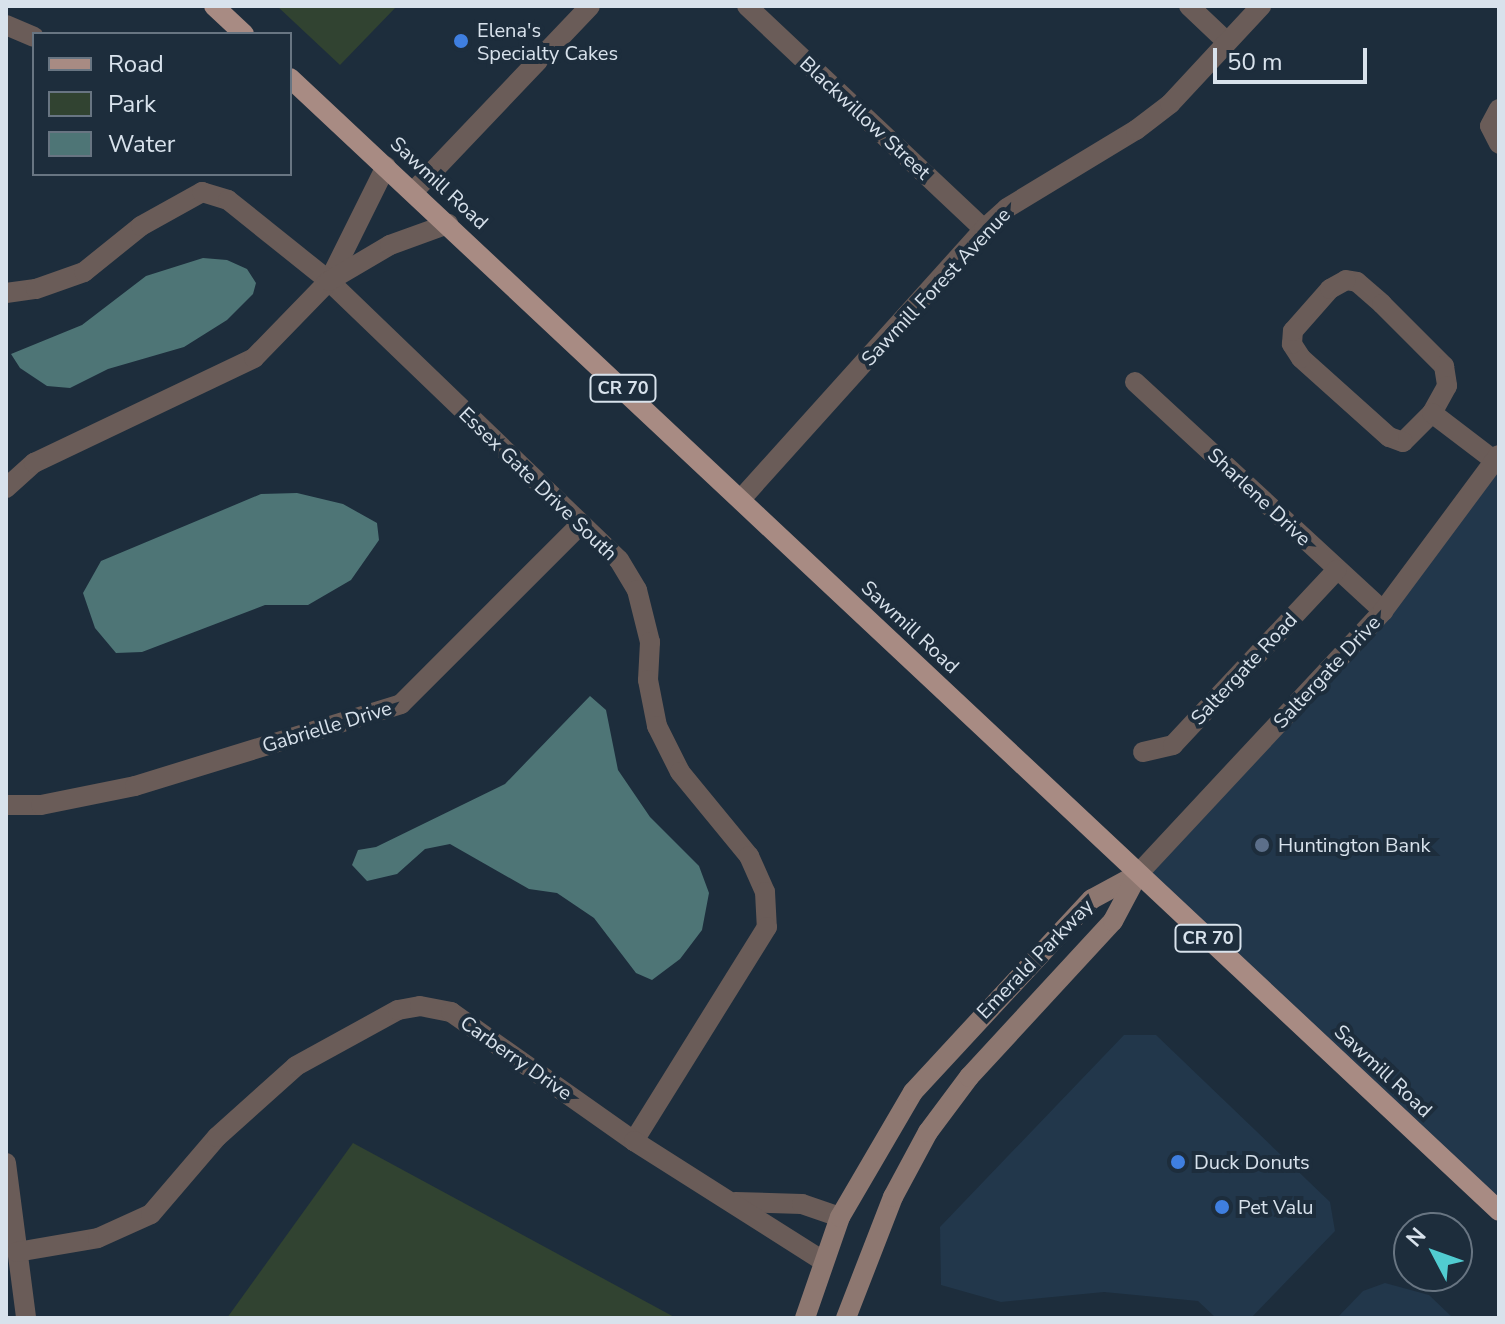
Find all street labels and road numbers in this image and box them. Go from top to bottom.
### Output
street label: Blackwillow Street [795,51,935,185]
street label: Sawmill Road [385,132,493,234]
street label: Sawmill Forest Avenue [856,203,1016,371]
road number: CR 70 [589,374,657,402]
street label: Essex Gate Drive South [454,402,622,566]
street label: Sharlene Drive [1202,443,1316,551]
street label: Sawmill Road [856,576,964,678]
street label: Saltergate Road [1186,608,1302,730]
street label: Saltergate Drive [1269,611,1385,733]
street label: Gabrielle Drive [259,696,395,758]
street label: Emerald Parkway [972,894,1098,1024]
road number: CR 70 [1174,924,1242,952]
street label: Carberry Drive [455,1011,577,1105]
street label: Sawmill Road [1329,1020,1437,1122]

